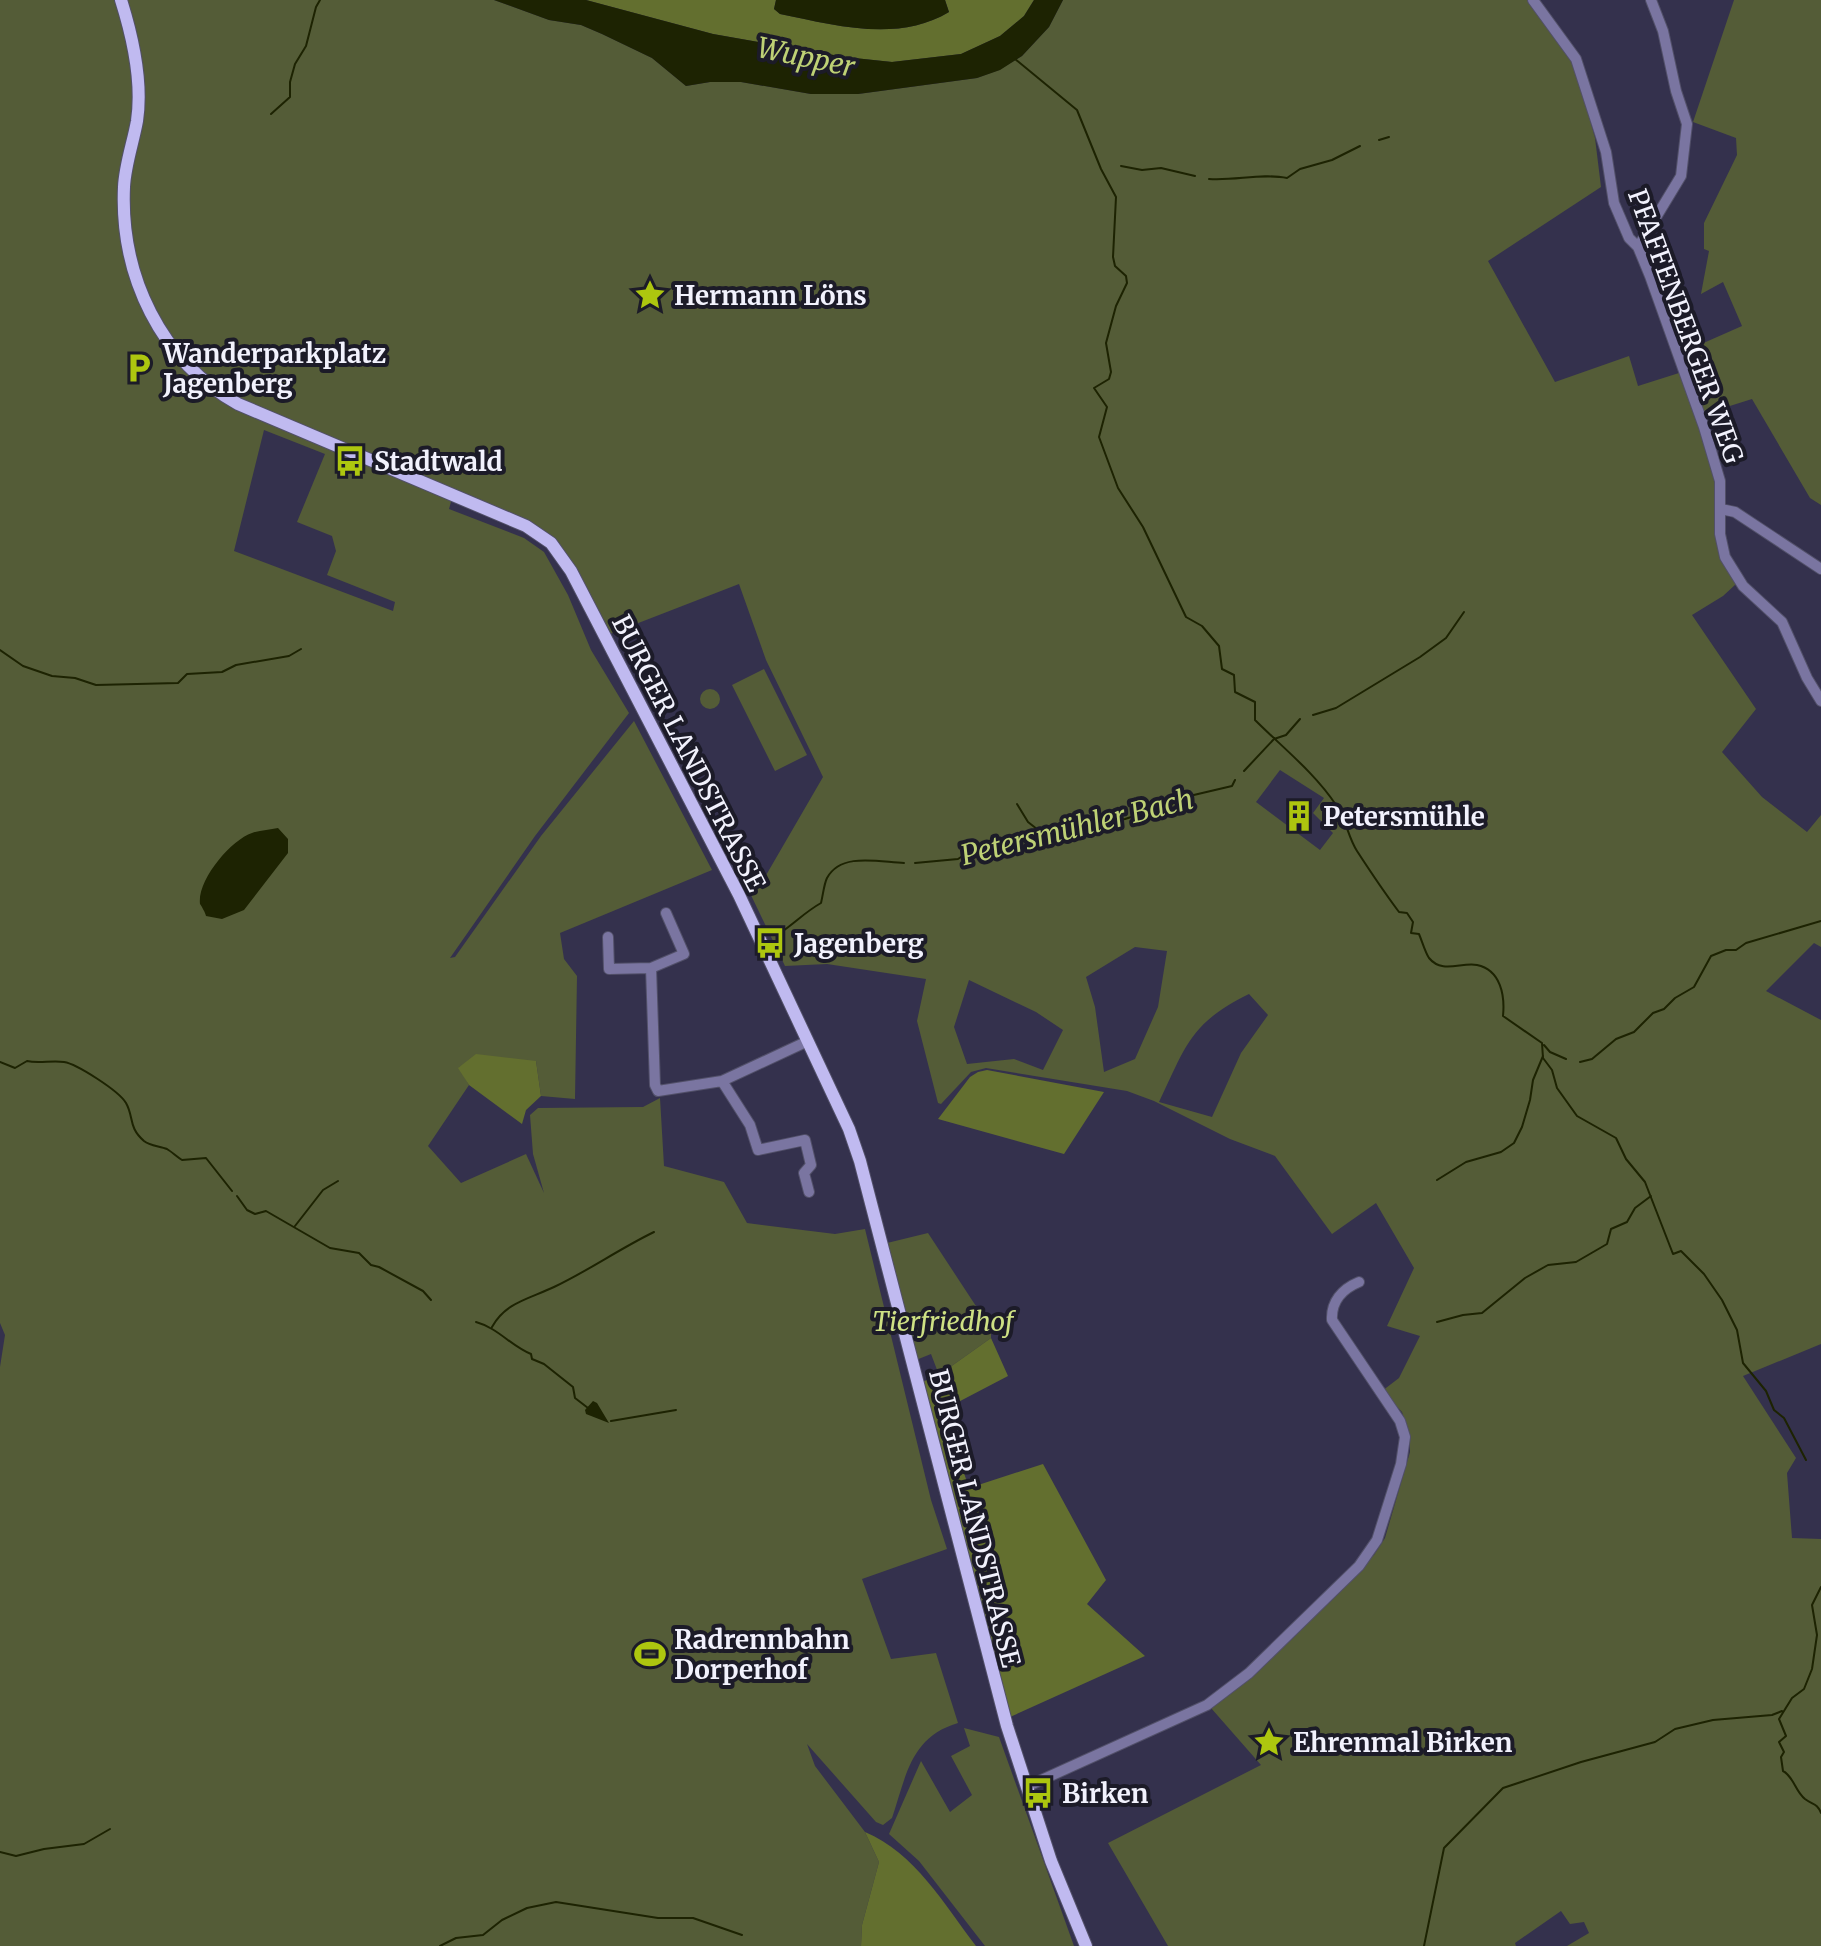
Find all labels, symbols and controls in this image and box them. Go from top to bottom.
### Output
water label: Wupper [754,29,859,85]
street label: PFAFFENBERGER WEG [1621,184,1751,468]
place icon: Hermann Löns [633,278,667,312]
place label: Hermann Löns [674,279,867,312]
place label: Wanderparkplatz Jagenberg [162,337,386,400]
parking icon: Wanderparkplatz Jagenberg [122,351,156,385]
bus stop icon: Stadtwald [333,444,367,478]
place label: Stadtwald [374,445,503,478]
street label: BURGER LANDSTRASSE [605,609,773,897]
water label: Petersmühler Bach [957,781,1197,873]
building icon: Petersmühle [1282,799,1316,833]
place label: Petersmühle [1323,800,1485,833]
bus stop icon: Jagenberg [753,926,787,960]
place label: Jagenberg [793,927,924,960]
park label: Tierfriedhof [872,1305,1017,1338]
street label: BURGER LANDSTRASSE [922,1366,1028,1671]
place label: Radrennbahn Dorperhof [674,1623,850,1686]
sports icon: Radrennbahn Dorperhof [633,1637,667,1671]
place icon: Ehrenmal Birken [1252,1725,1286,1759]
place label: Ehrenmal Birken [1293,1726,1513,1759]
bus stop icon: Birken [1021,1776,1055,1810]
place label: Birken [1062,1777,1149,1810]

